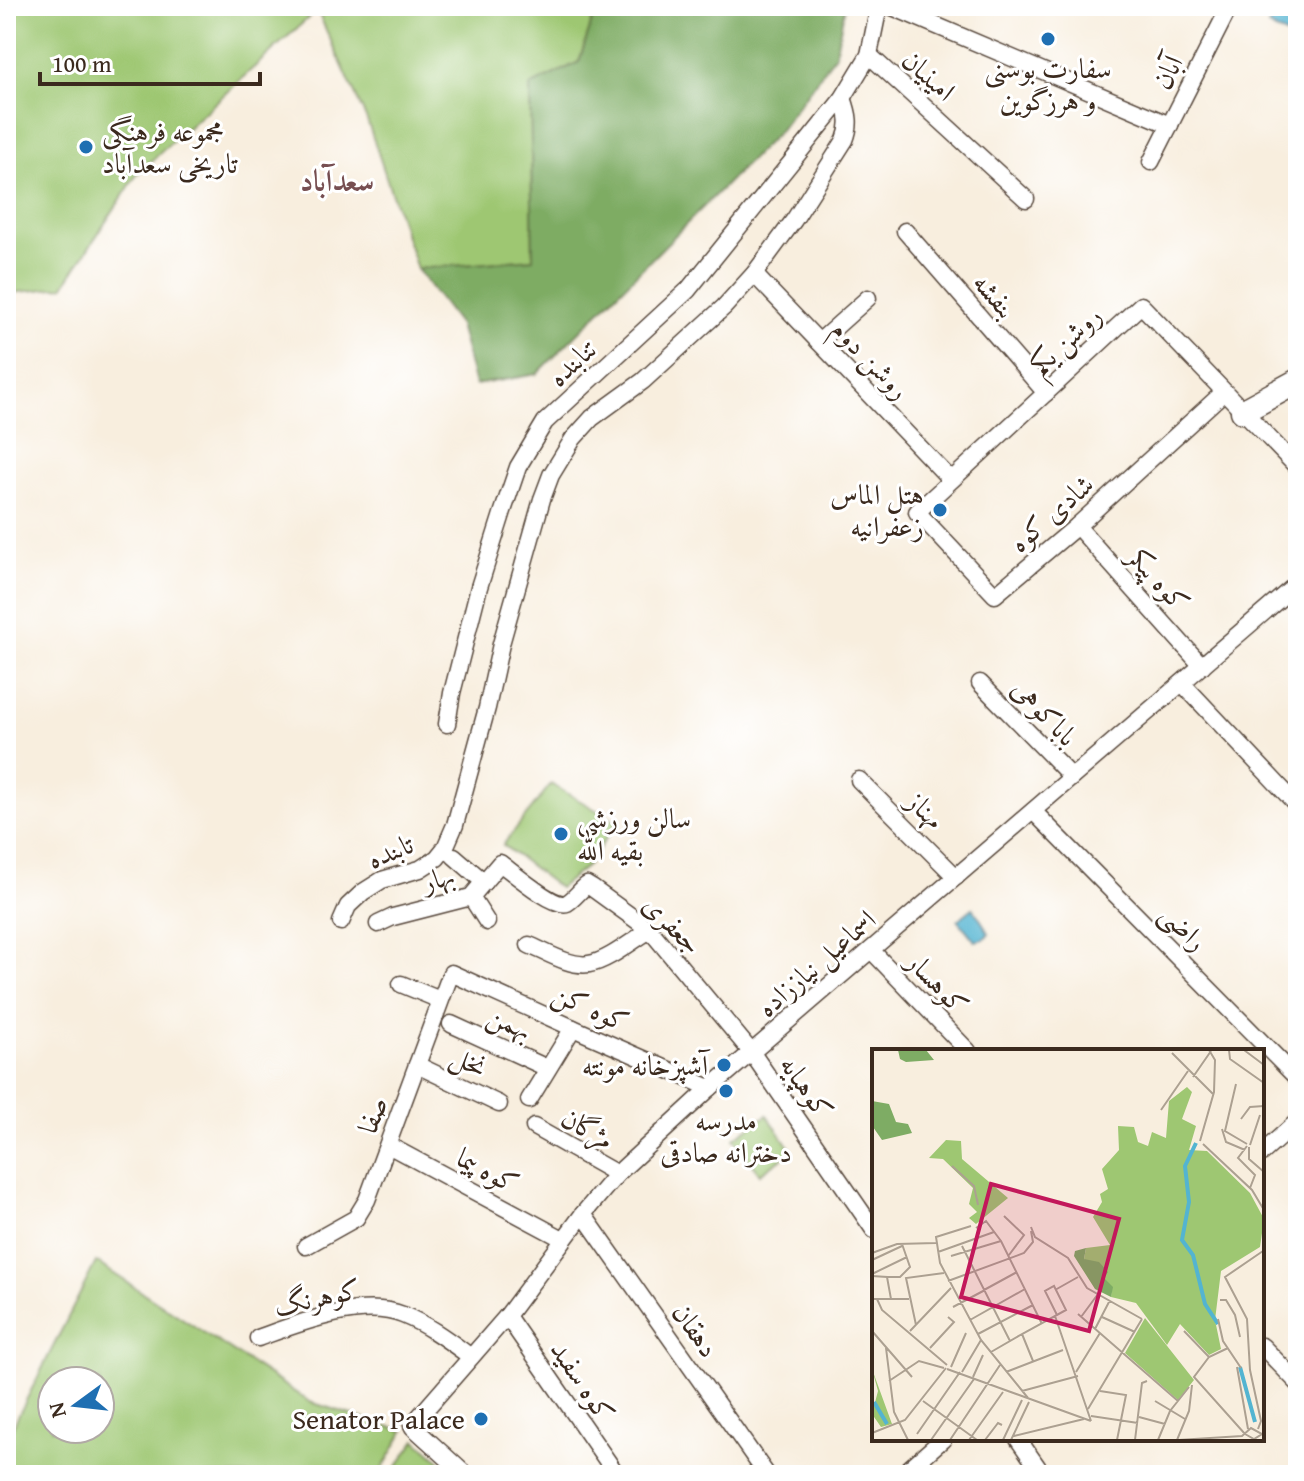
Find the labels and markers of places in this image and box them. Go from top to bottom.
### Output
marker: سفارت بوسنی و هرزگوین [1039,30,1057,48]
place label: سفارت بوسنی و هرزگوین [984,47,1112,120]
place label: مجموعه فرهنگی تاریخی سعدآباد [102,110,238,183]
marker: مجموعه فرهنگی تاریخی سعدآباد [77,138,95,156]
place label: هتل الماس زعفرانیه [830,473,924,546]
marker: هتل الماس زعفرانیه [931,501,949,519]
place label: سالن ورزشی بقیه الله [577,797,691,870]
marker: سالن ورزشی بقیه الله [552,825,570,843]
place label: آشپزخانه مونته [582,1044,711,1085]
marker: آشپزخانه مونته [715,1056,733,1074]
marker: مدرسه دخترانه صادقی [717,1082,735,1100]
place label: مدرسه دخترانه صادقی [660,1099,792,1172]
place label: Senator Palace [292,1398,465,1439]
marker: Senator Palace [472,1410,490,1428]

